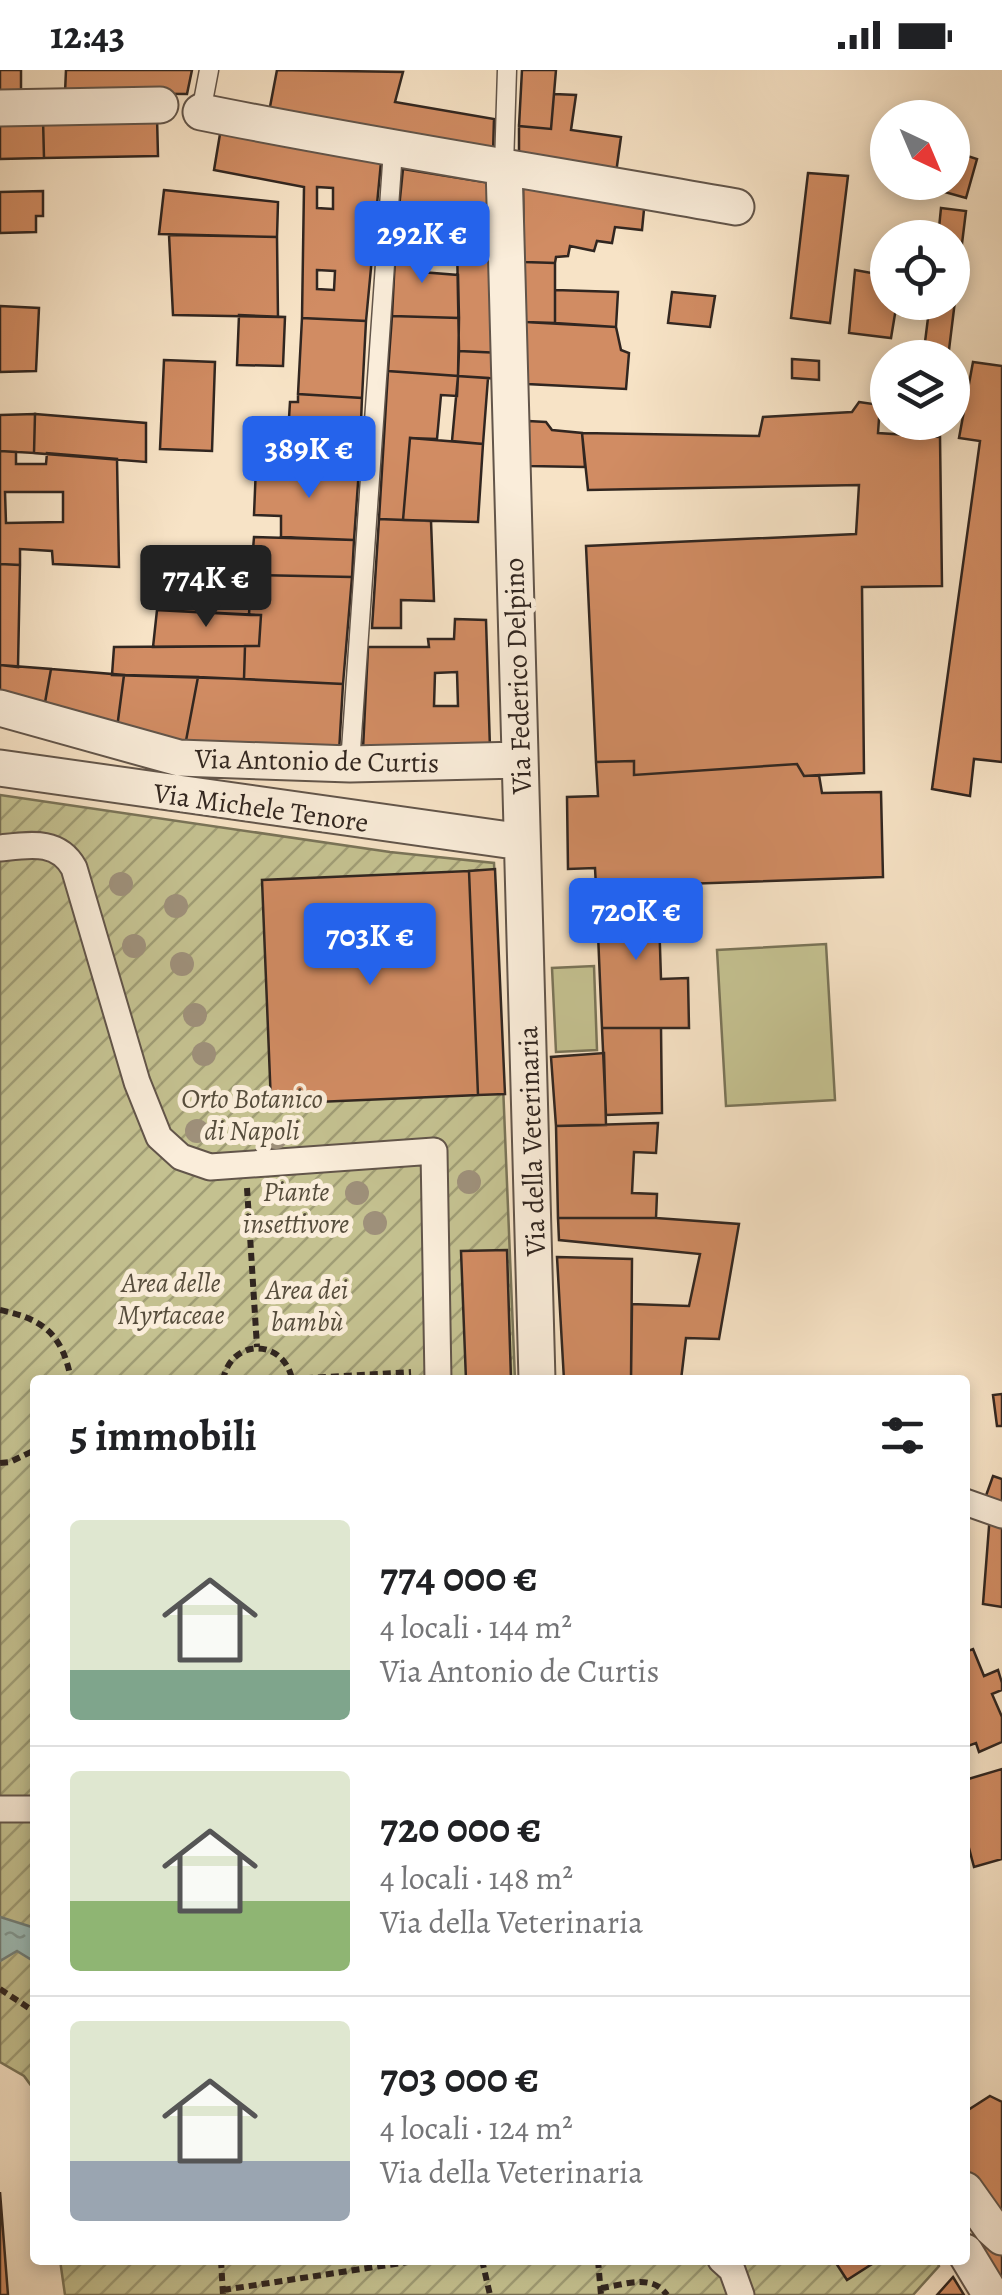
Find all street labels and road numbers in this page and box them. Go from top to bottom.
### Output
street label: Via Federico Delpino [495,557,541,796]
street label: Via Antonio de Curtis [193,740,440,782]
street label: Via Michele Tenore [150,774,371,842]
street label: Via della Veterinaria [509,1025,555,1258]

